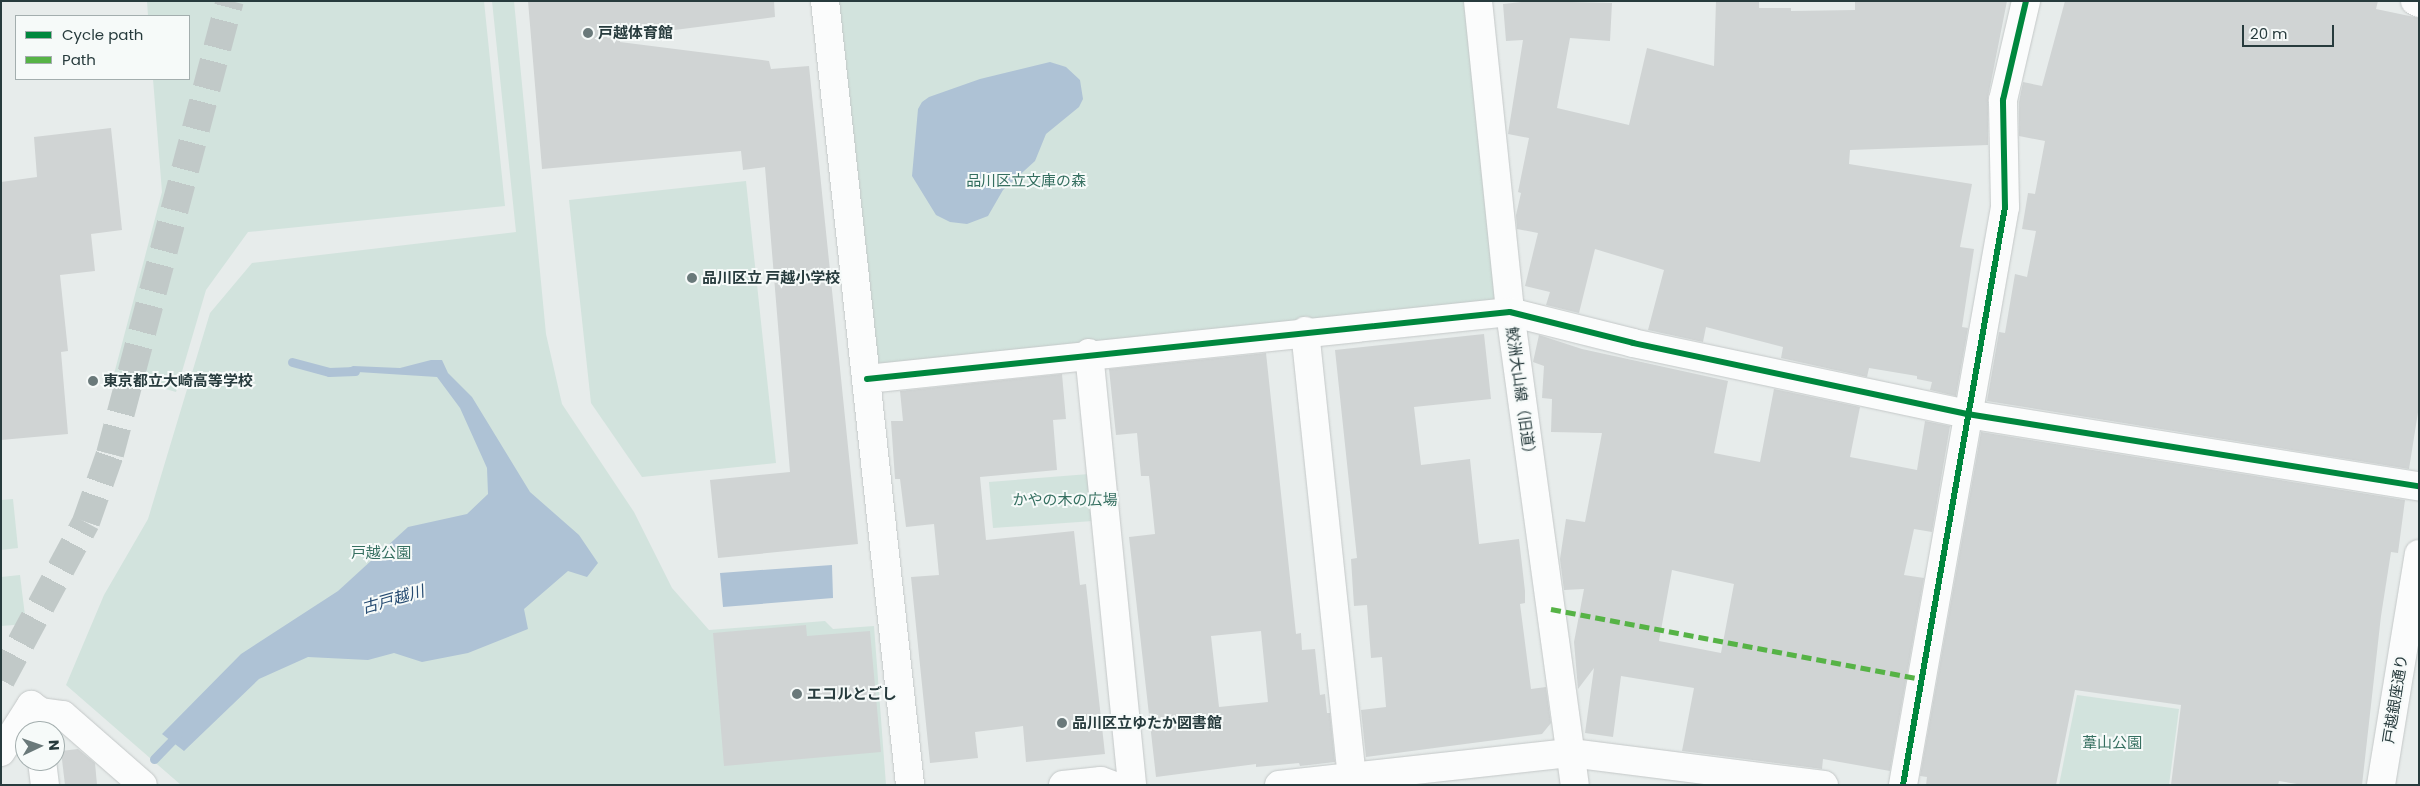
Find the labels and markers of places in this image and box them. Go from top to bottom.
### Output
place label: 戸越体育館 [598,24,673,42]
marker: 戸越体育館 [582,27,594,39]
place label: 品川区立 戸越小学校 [702,269,840,287]
marker: 品川区立 戸越小学校 [686,272,698,284]
place label: 東京都立大崎高等学校 [103,372,253,390]
marker: 東京都立大崎高等学校 [87,375,99,387]
place label: エコルとごし [807,685,897,703]
marker: エコルとごし [791,688,803,700]
place label: 品川区立ゆたか図書館 [1072,714,1222,732]
marker: 品川区立ゆたか図書館 [1056,717,1068,729]

